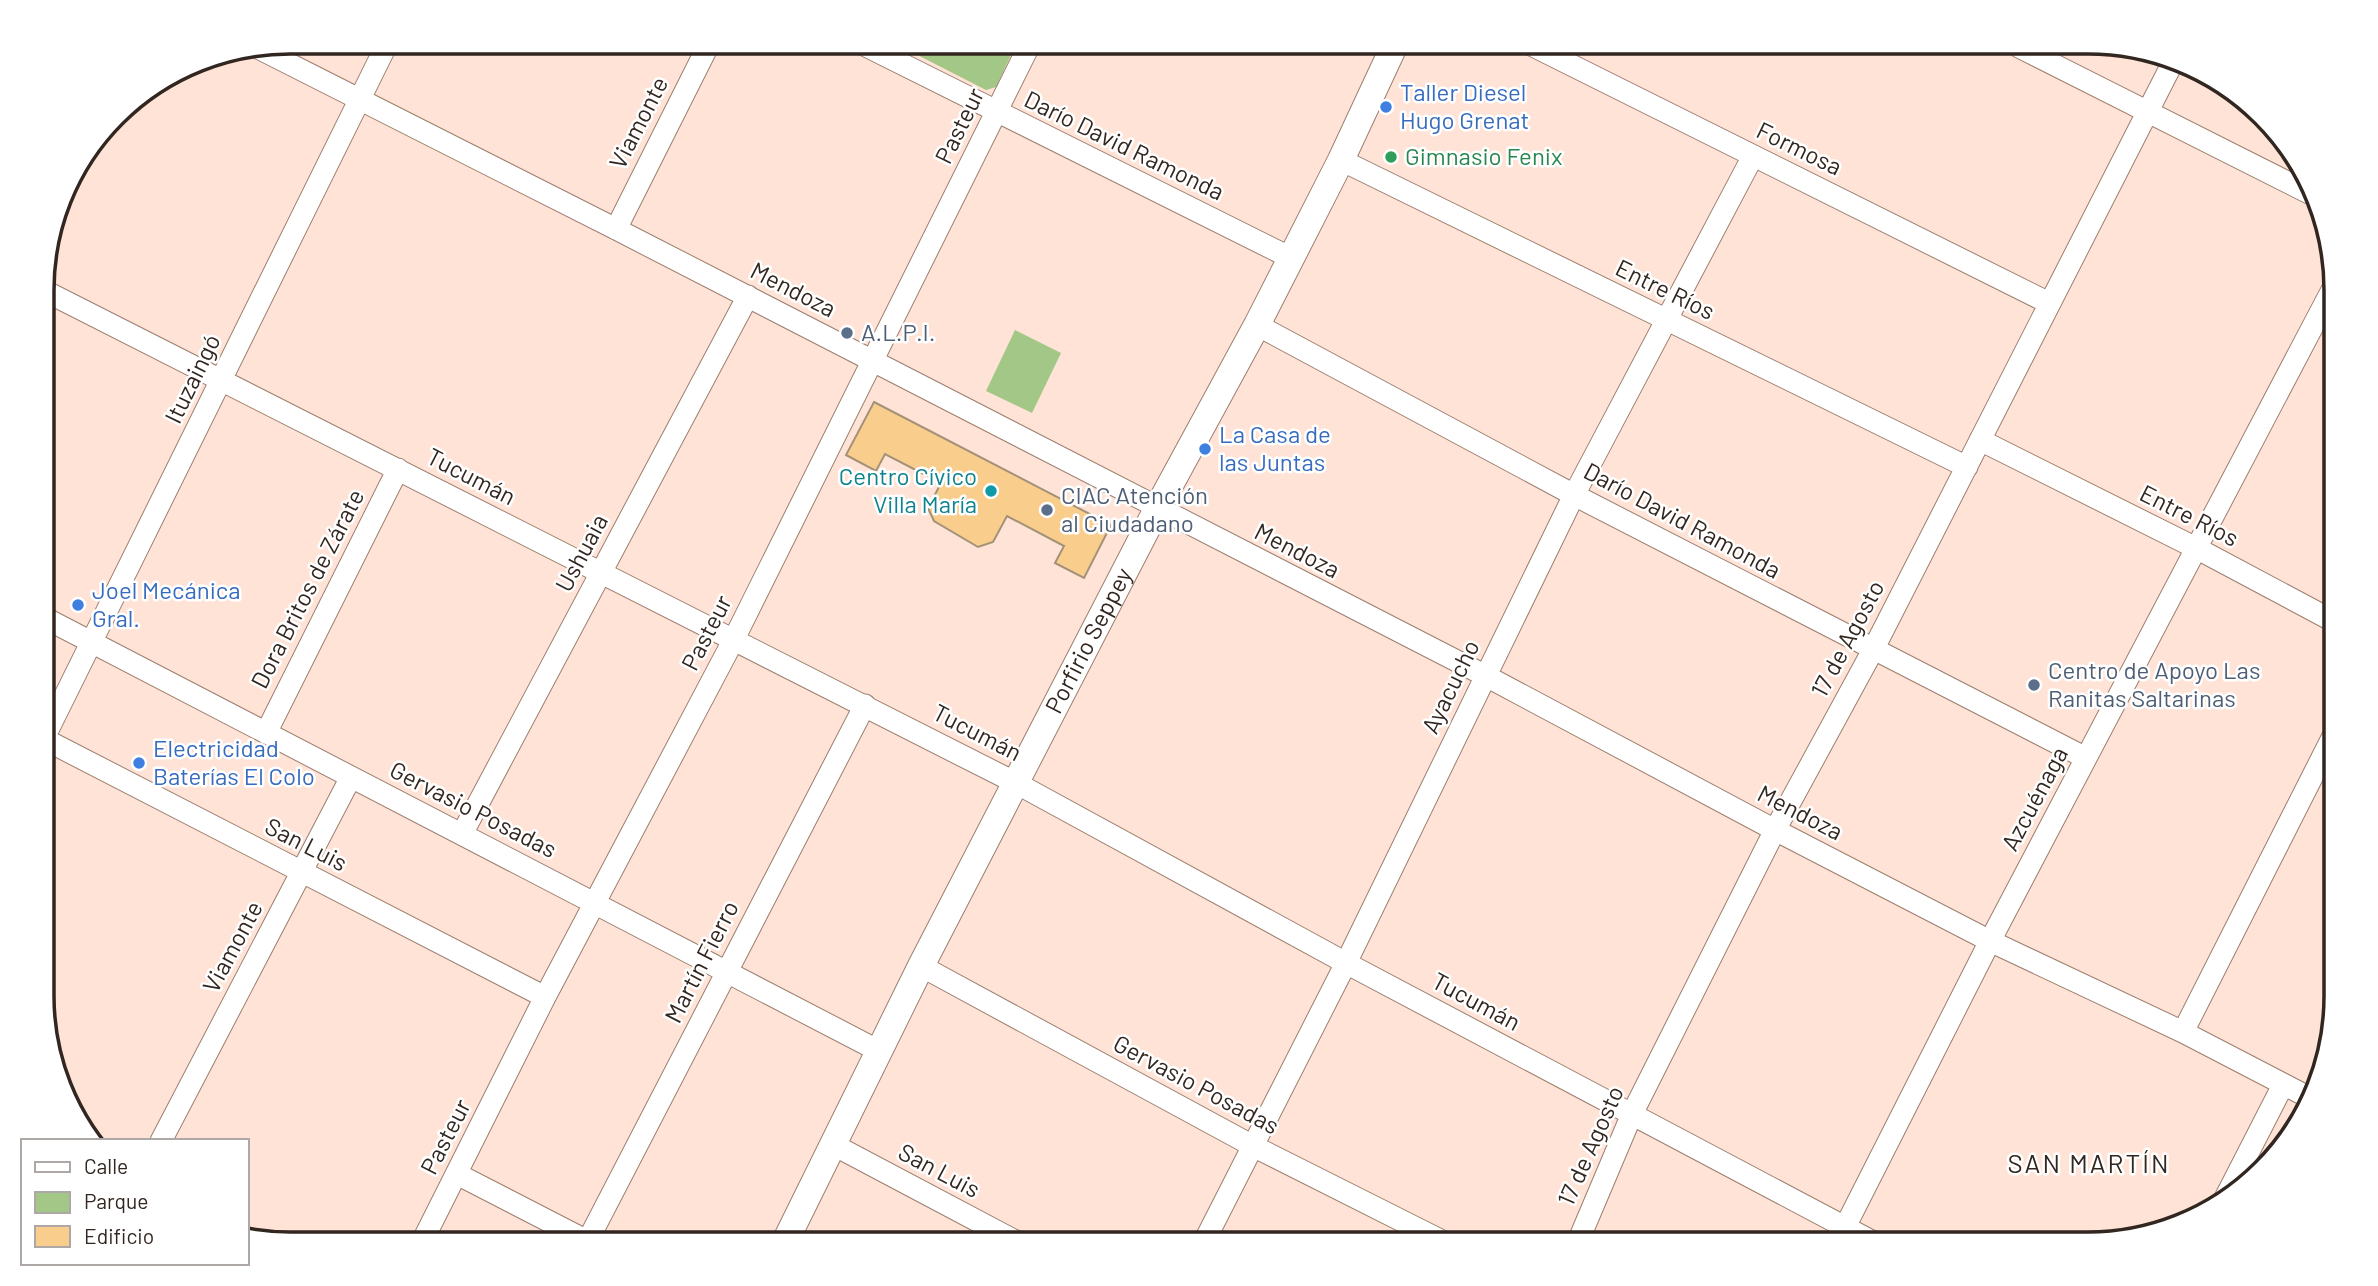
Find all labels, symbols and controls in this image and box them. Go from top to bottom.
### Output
street label: Viamonte [602,71,673,173]
place label: Taller Diesel Hugo Grenat [1400,77,1529,134]
street label: Pasteur [928,82,989,168]
street label: Darío David Ramonda [1020,84,1229,206]
marker: Taller Diesel Hugo Grenat [1378,99,1394,115]
street label: Formosa [1752,115,1847,181]
place label: Gimnasio Fenix [1405,141,1562,170]
marker: Gimnasio Fenix [1383,149,1399,165]
street label: Entre Ríos [1611,252,1720,325]
street label: Mendoza [746,255,841,322]
place label: A.L.P.I. [861,317,935,346]
marker: A.L.P.I. [839,325,855,341]
street label: Ituzaingó [158,329,226,428]
place label: La Casa de las Juntas [1219,419,1331,476]
street label: Tucumán [422,441,521,510]
marker: La Casa de las Juntas [1197,441,1213,457]
street label: Darío David Ramonda [1579,456,1786,584]
place label: Centro Cívico Villa María [839,461,977,518]
street label: Entre Ríos [2136,477,2244,552]
place label: CIAC Atención al Ciudadano [1061,480,1208,537]
marker: Centro Cívico Villa María [983,483,999,499]
street label: Dora Britos de Zárate [244,484,369,693]
marker: CIAC Atención al Ciudadano [1039,502,1055,518]
street label: Ushuaia [548,509,613,596]
street label: Mendoza [1250,516,1345,583]
street label: Porfirio Seppey [1038,562,1137,718]
place label: Joel Mecánica Gral. [92,575,241,632]
street label: 17 de Agosto [1804,575,1890,702]
street label: Pasteur [674,590,737,675]
marker: Joel Mecánica Gral. [70,597,86,613]
street label: Ayacucho [1415,635,1485,738]
place label: Centro de Apoyo Las Ranitas Saltarinas [2048,655,2260,712]
marker: Centro de Apoyo Las Ranitas Saltarinas [2026,677,2042,693]
street label: Tucumán [928,697,1027,766]
place label: Electricidad Baterías El Colo [153,733,315,790]
street label: Azcuénaga [1994,741,2073,855]
street label: Gervasio Posadas [385,754,562,863]
marker: Electricidad Baterías El Colo [131,755,147,771]
street label: Mendoza [1753,778,1848,845]
street label: San Luis [261,811,353,877]
street label: Martín Fierro [658,895,744,1027]
street label: Viamonte [196,896,268,997]
street label: Tucumán [1428,965,1526,1036]
street label: Gervasio Posadas [1109,1028,1284,1140]
street label: 17 de Agosto [1550,1081,1629,1210]
street label: Pasteur [413,1094,476,1179]
street label: San Luis [894,1136,985,1203]
legend [21,1139,248,1265]
district label: SAN MARTÍN [2007,1147,2171,1178]
text: Calle [84,1153,128,1178]
text: Parque [84,1188,149,1213]
text: Edificio [84,1223,154,1248]

